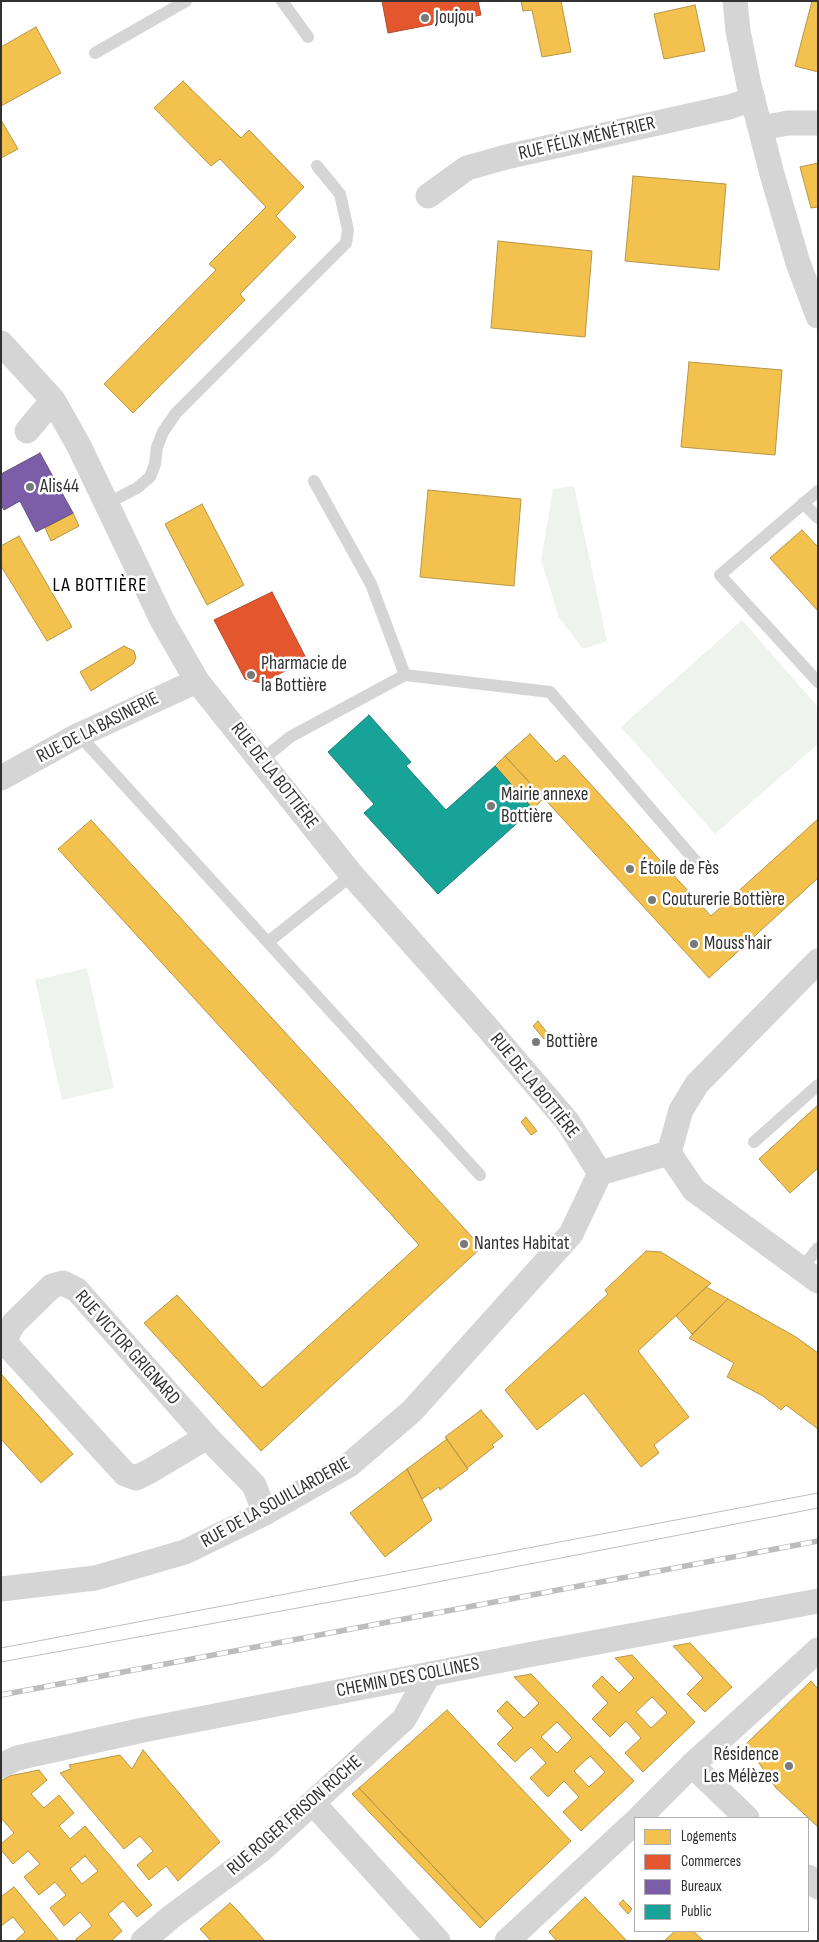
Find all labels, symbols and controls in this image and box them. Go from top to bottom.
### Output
place label: Joujou [435,7,474,29]
marker: Joujou [419,12,431,24]
street label: RUE FÉLIX MÉNÉTRIER [516,112,658,166]
place label: Alis44 [40,476,79,498]
marker: Alis44 [24,481,36,493]
district label: LA BOTTIÈRE [51,574,149,598]
place label: Pharmacie de la Bottière [261,653,347,697]
marker: Pharmacie de la Bottière [245,669,257,681]
street label: RUE DE LA BASINERIE [33,687,163,769]
street label: RUE DE LA BOTTIÈRE [225,718,323,834]
place label: Mairie annexe Bottière [501,784,588,828]
marker: Mairie annexe Bottière [485,800,497,812]
place label: Étoile de Fès [640,858,719,880]
marker: Étoile de Fès [624,863,636,875]
place label: Couturerie Bottière [662,889,785,911]
marker: Couturerie Bottière [646,894,658,906]
place label: Mouss'hair [704,933,772,955]
marker: Mouss'hair [688,938,700,950]
street label: RUE DE LA BOTTIÈRE [485,1029,583,1143]
place label: Bottière [546,1031,598,1053]
marker: Bottière [530,1036,542,1048]
place label: Nantes Habitat [474,1233,570,1255]
marker: Nantes Habitat [458,1238,470,1250]
street label: RUE VICTOR GRIGNARD [70,1286,184,1410]
street label: RUE DE LA SOUILLARDERIE [197,1453,355,1553]
street label: CHEMIN DES COLLINES [335,1653,481,1703]
place label: Résidence Les Mélèzes [704,1744,779,1788]
street label: RUE ROGER FRISON ROCHE [223,1751,367,1881]
marker: Résidence Les Mélèzes [783,1760,795,1772]
legend [634,1817,809,1932]
text: Logements [681,1827,737,1846]
text: Commerces [681,1852,741,1871]
text: Bureaux [681,1877,722,1896]
text: Public [681,1902,712,1921]

